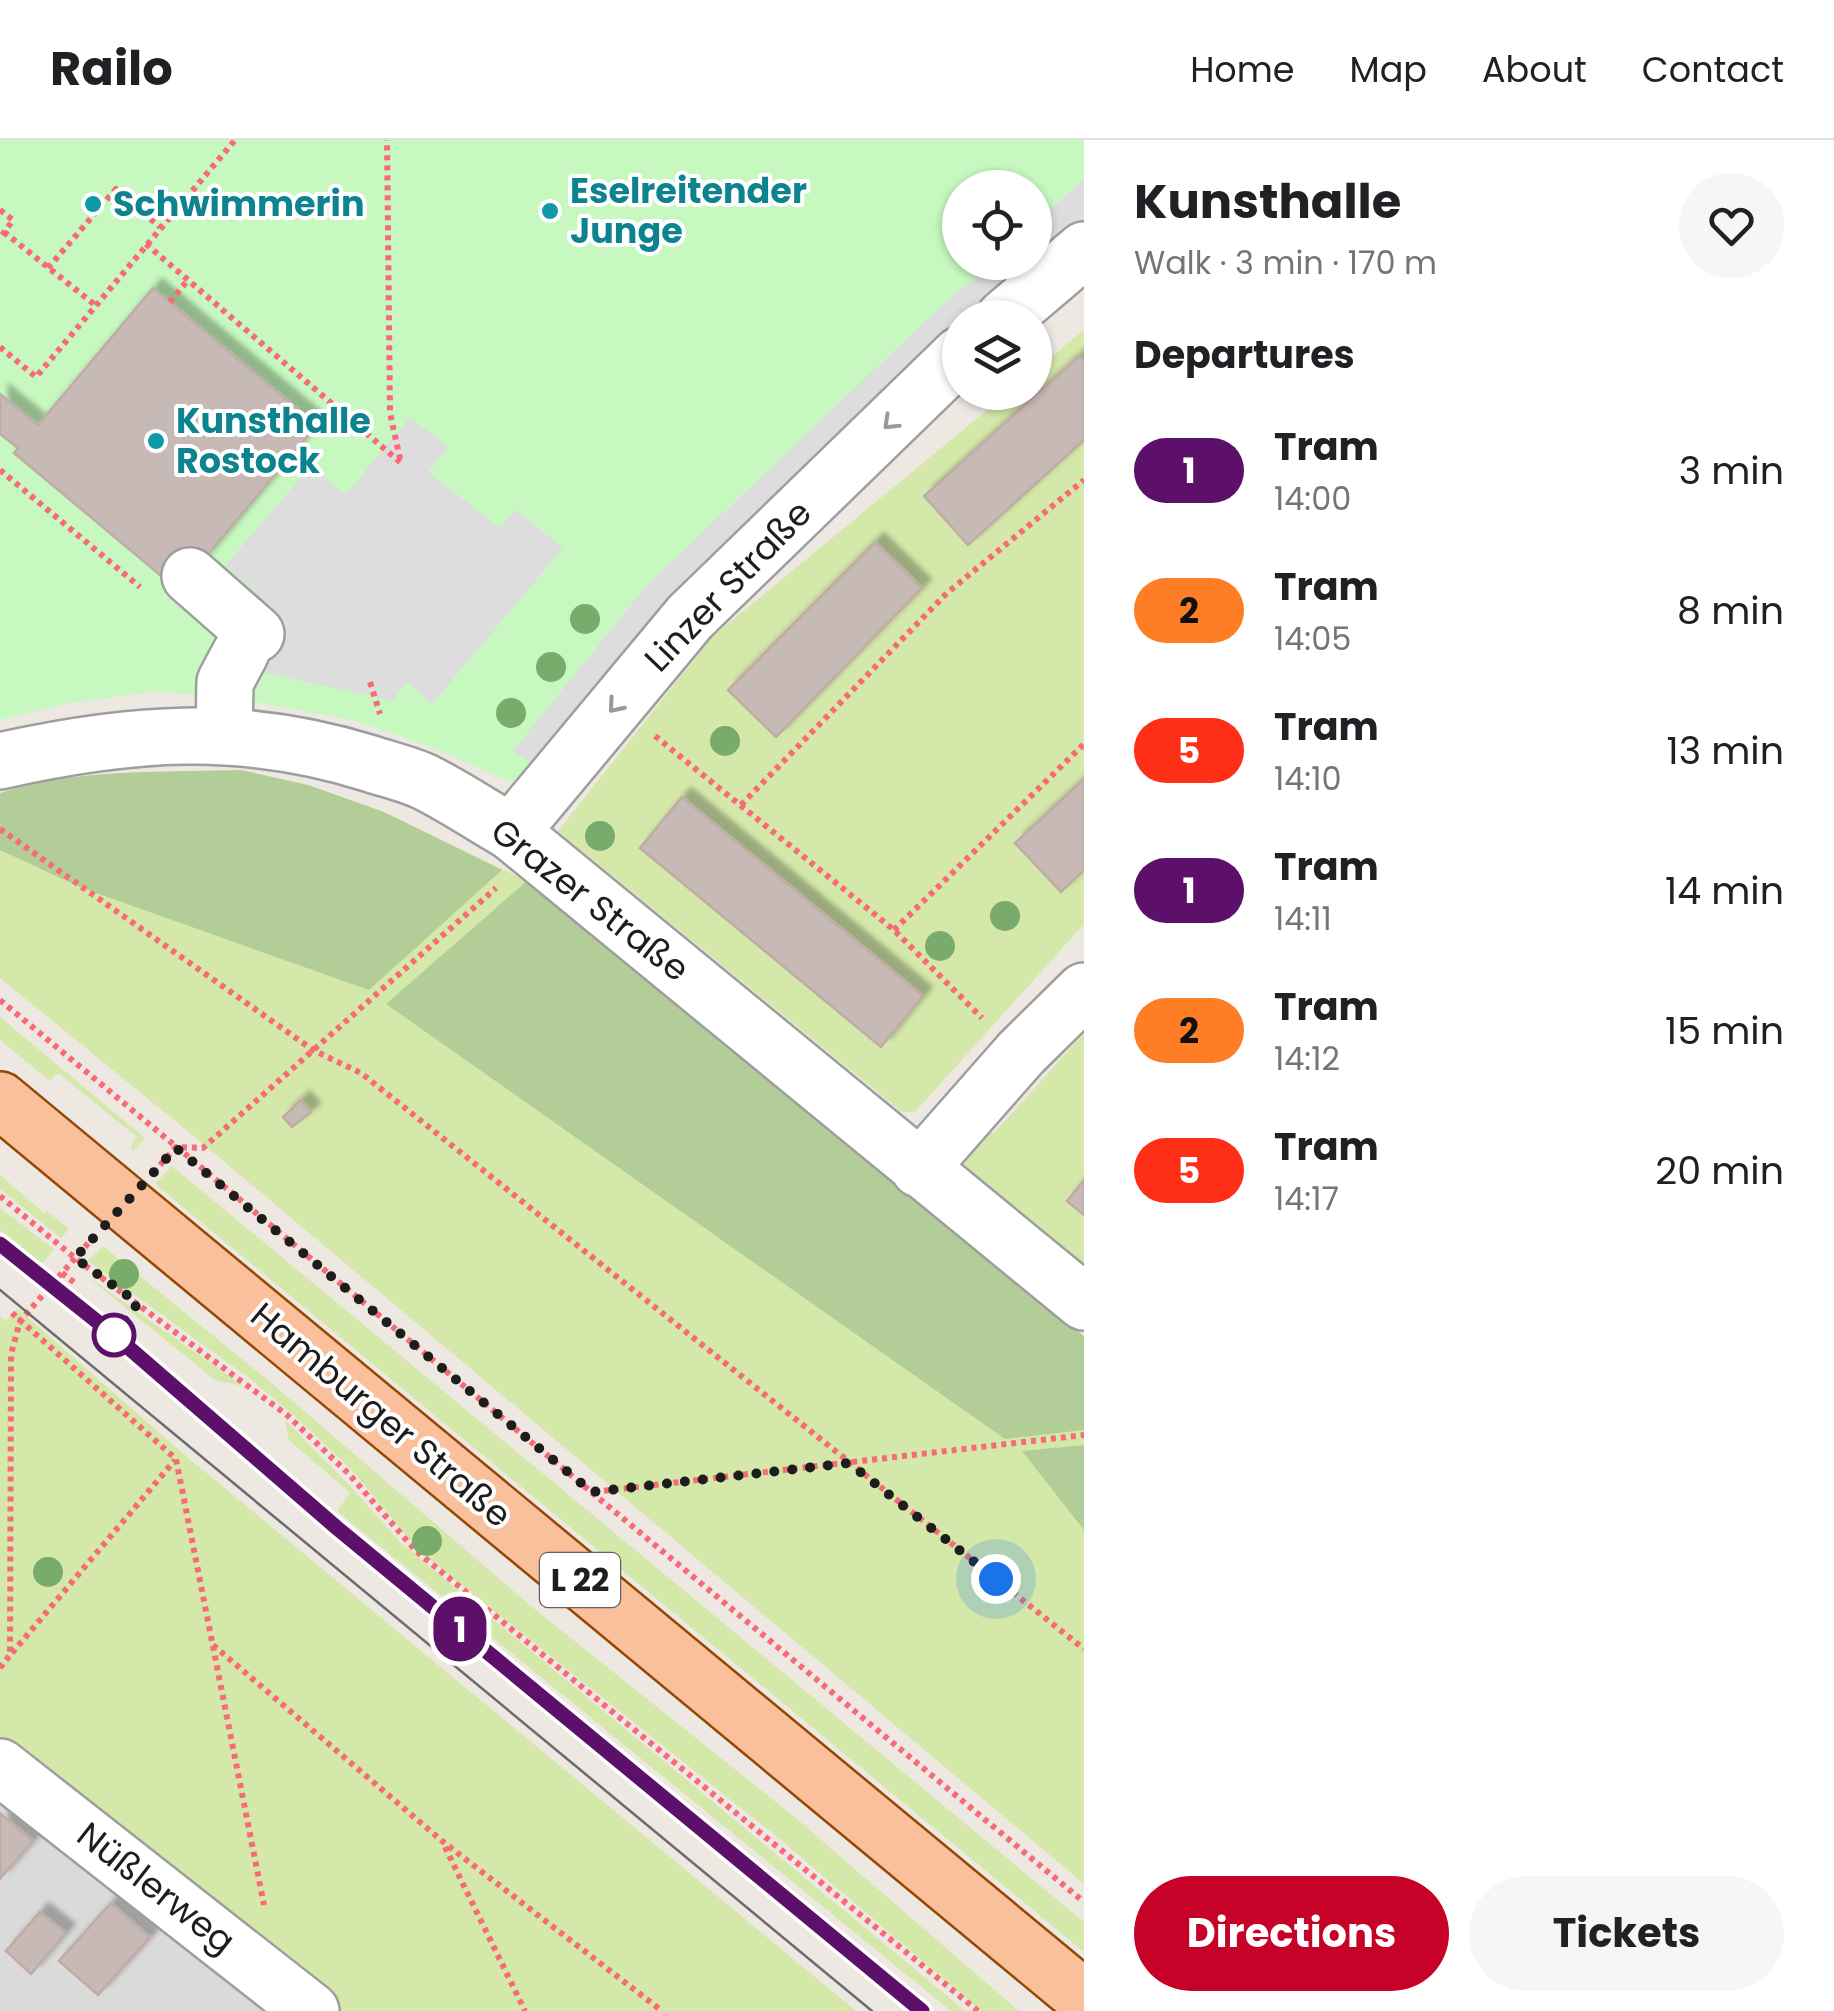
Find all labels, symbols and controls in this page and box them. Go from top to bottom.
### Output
text: Railo [50,35,173,102]
text: Home [1190,45,1295,94]
text: Map [1350,45,1427,94]
text: About [1482,45,1587,94]
text: Contact [1642,45,1784,94]
place label: Eselreitender Junge [570,166,807,255]
text: Kunsthalle [1134,168,1401,235]
map controls [942,170,1052,410]
button: locate [942,170,1052,280]
button: heart [1679,173,1784,278]
place label: Schwimmerin [113,179,365,228]
marker: Schwimmerin [82,193,104,215]
marker: Eselreitender Junge [539,200,561,222]
text: Walk · 3 min · 170 m [1134,240,1437,285]
button: layers [942,300,1052,410]
text: Departures [1134,328,1355,381]
place label: Kunsthalle Rostock [176,396,371,485]
one-way arrow [883,411,902,429]
text: Tram [1274,420,1379,473]
marker: Kunsthalle Rostock [145,430,167,452]
text: 3 min [1679,444,1784,497]
text: 1 [1182,446,1196,495]
text: 14:00 [1274,476,1351,521]
street label: Linzer Straße [633,489,822,682]
text: Tram [1274,560,1379,613]
text: 8 min [1677,584,1784,637]
text: 2 [1179,586,1199,635]
text: 14:05 [1274,616,1351,661]
one-way arrow [609,695,627,713]
text: Tram [1274,700,1379,753]
text: 13 min [1667,724,1784,777]
text: 5 [1178,726,1200,775]
text: 14:10 [1274,756,1342,801]
street label: Grazer Straße [481,807,700,993]
text: Tram [1274,840,1379,893]
text: 14 min [1665,864,1784,917]
text: 1 [1182,866,1196,915]
text: 14:11 [1274,896,1332,941]
text: Tram [1274,980,1379,1033]
text: 15 min [1665,1004,1784,1057]
text: 2 [1179,1006,1199,1055]
text: 14:12 [1274,1036,1340,1081]
text: Tram [1274,1120,1379,1173]
text: 20 min [1655,1144,1784,1197]
text: 5 [1178,1146,1200,1195]
text: 14:17 [1274,1176,1339,1221]
street label: Hamburger Straße [241,1291,522,1538]
unlabelled marker [93,1314,135,1356]
road number: L 22 [540,1553,620,1607]
your location [971,1554,1021,1604]
line badge: 1 [428,1596,492,1662]
text: 1 [453,1605,467,1654]
street label: Nüßlerweg [67,1810,246,1965]
button: Directions [1134,1876,1449,1991]
button: Tickets [1469,1876,1784,1991]

